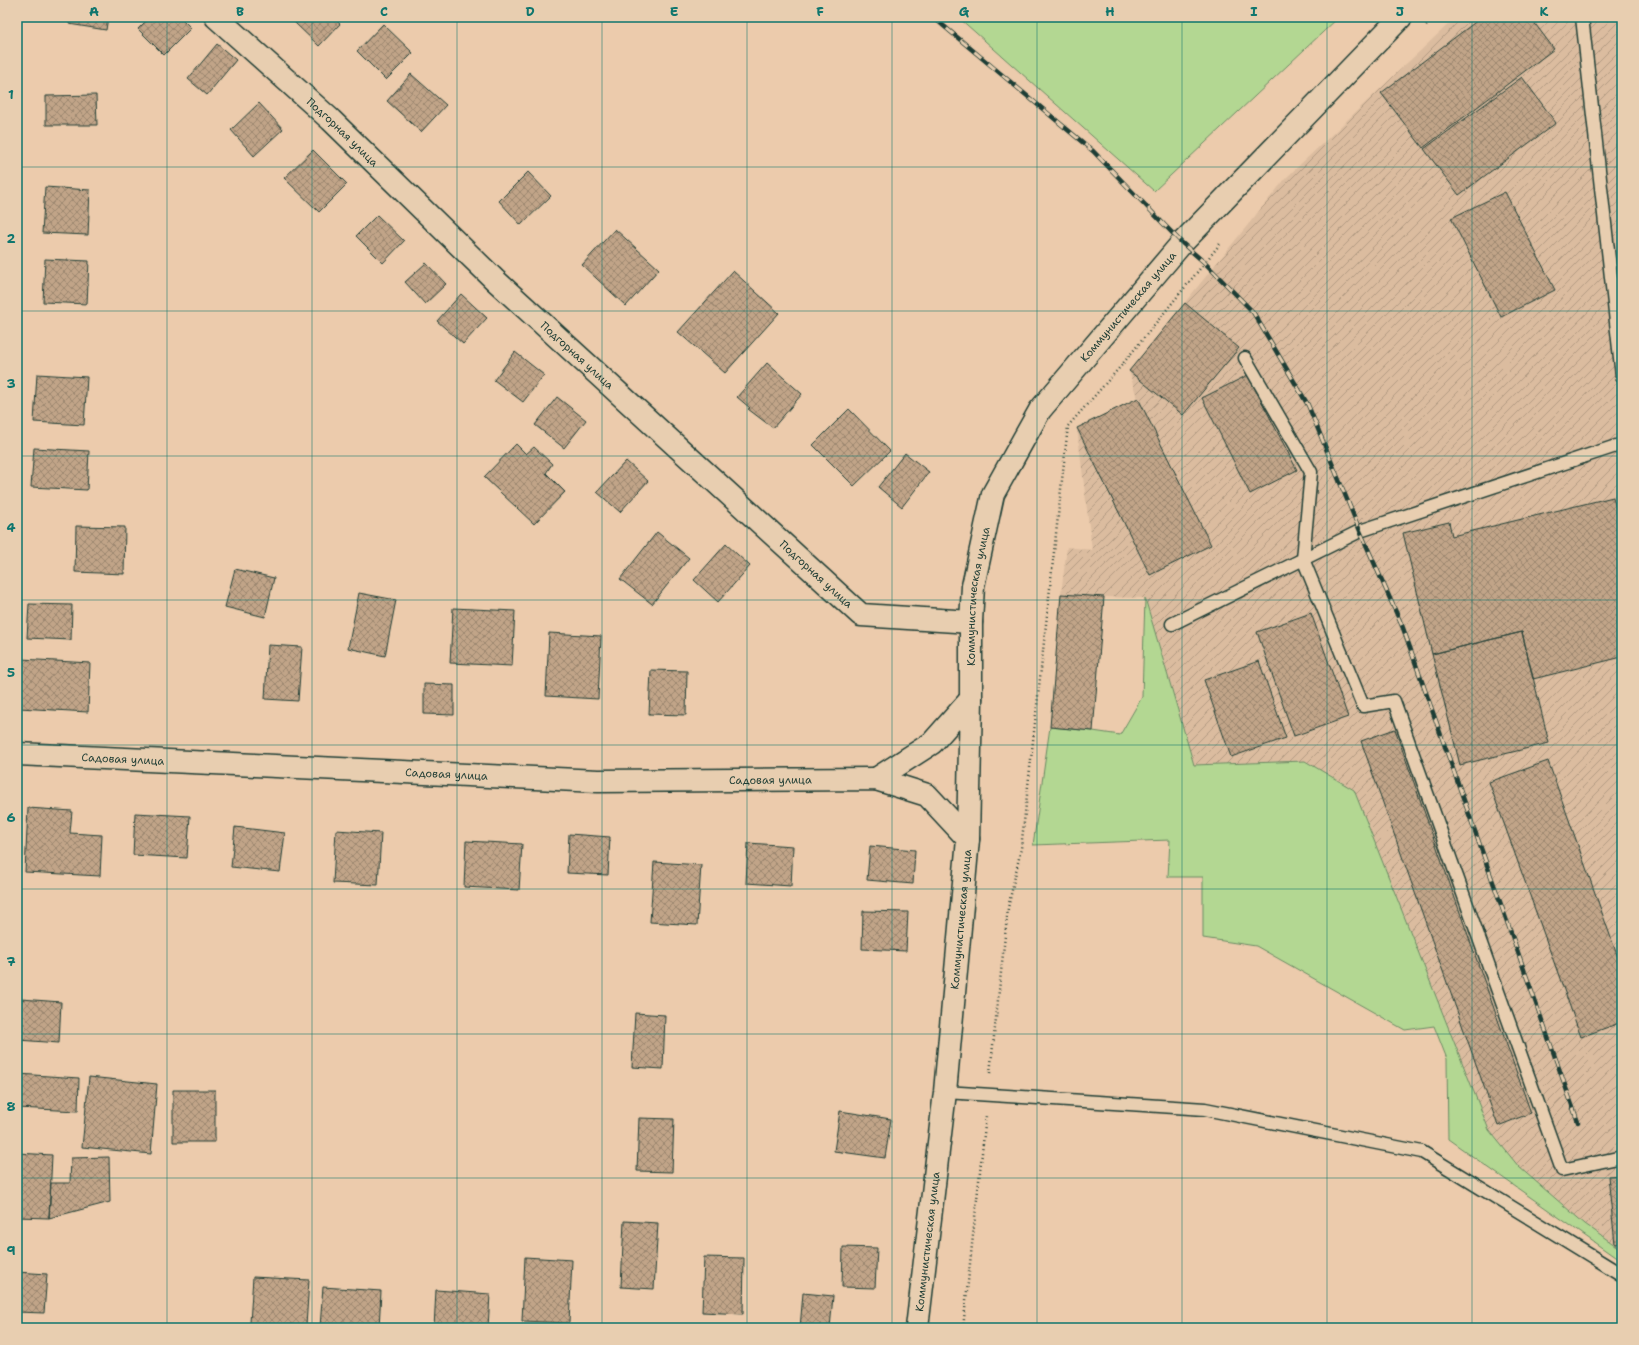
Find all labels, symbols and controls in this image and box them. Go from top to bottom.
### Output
text: A [89,3,99,20]
text: B [236,3,244,20]
text: C [380,3,388,20]
text: D [525,3,535,20]
text: E [670,3,679,20]
text: F [816,3,824,20]
text: G [959,3,970,20]
text: H [1105,3,1115,20]
text: I [1250,3,1258,20]
text: J [1396,3,1404,20]
text: K [1540,3,1549,20]
text: 1 [8,86,14,103]
street label: Подгорная улица [303,95,382,170]
text: 2 [6,230,16,247]
street label: Коммунистическая улица [1077,248,1180,365]
street label: Подгорная улица [537,318,617,393]
text: 3 [6,375,16,392]
text: 4 [6,519,16,536]
street label: Коммунистическая улица [964,525,994,666]
street label: Подгорная улица [776,537,856,612]
text: 5 [7,664,15,681]
street label: Садовая улица [81,750,165,769]
street label: Садовая улица [405,765,488,784]
street label: Садовая улица [729,772,812,788]
text: 6 [6,809,16,826]
street label: Коммунистическая улица [947,849,975,990]
text: 7 [6,953,16,970]
text: 8 [6,1098,16,1115]
street label: Коммунистическая улица [912,1171,943,1312]
text: 9 [6,1242,16,1259]

